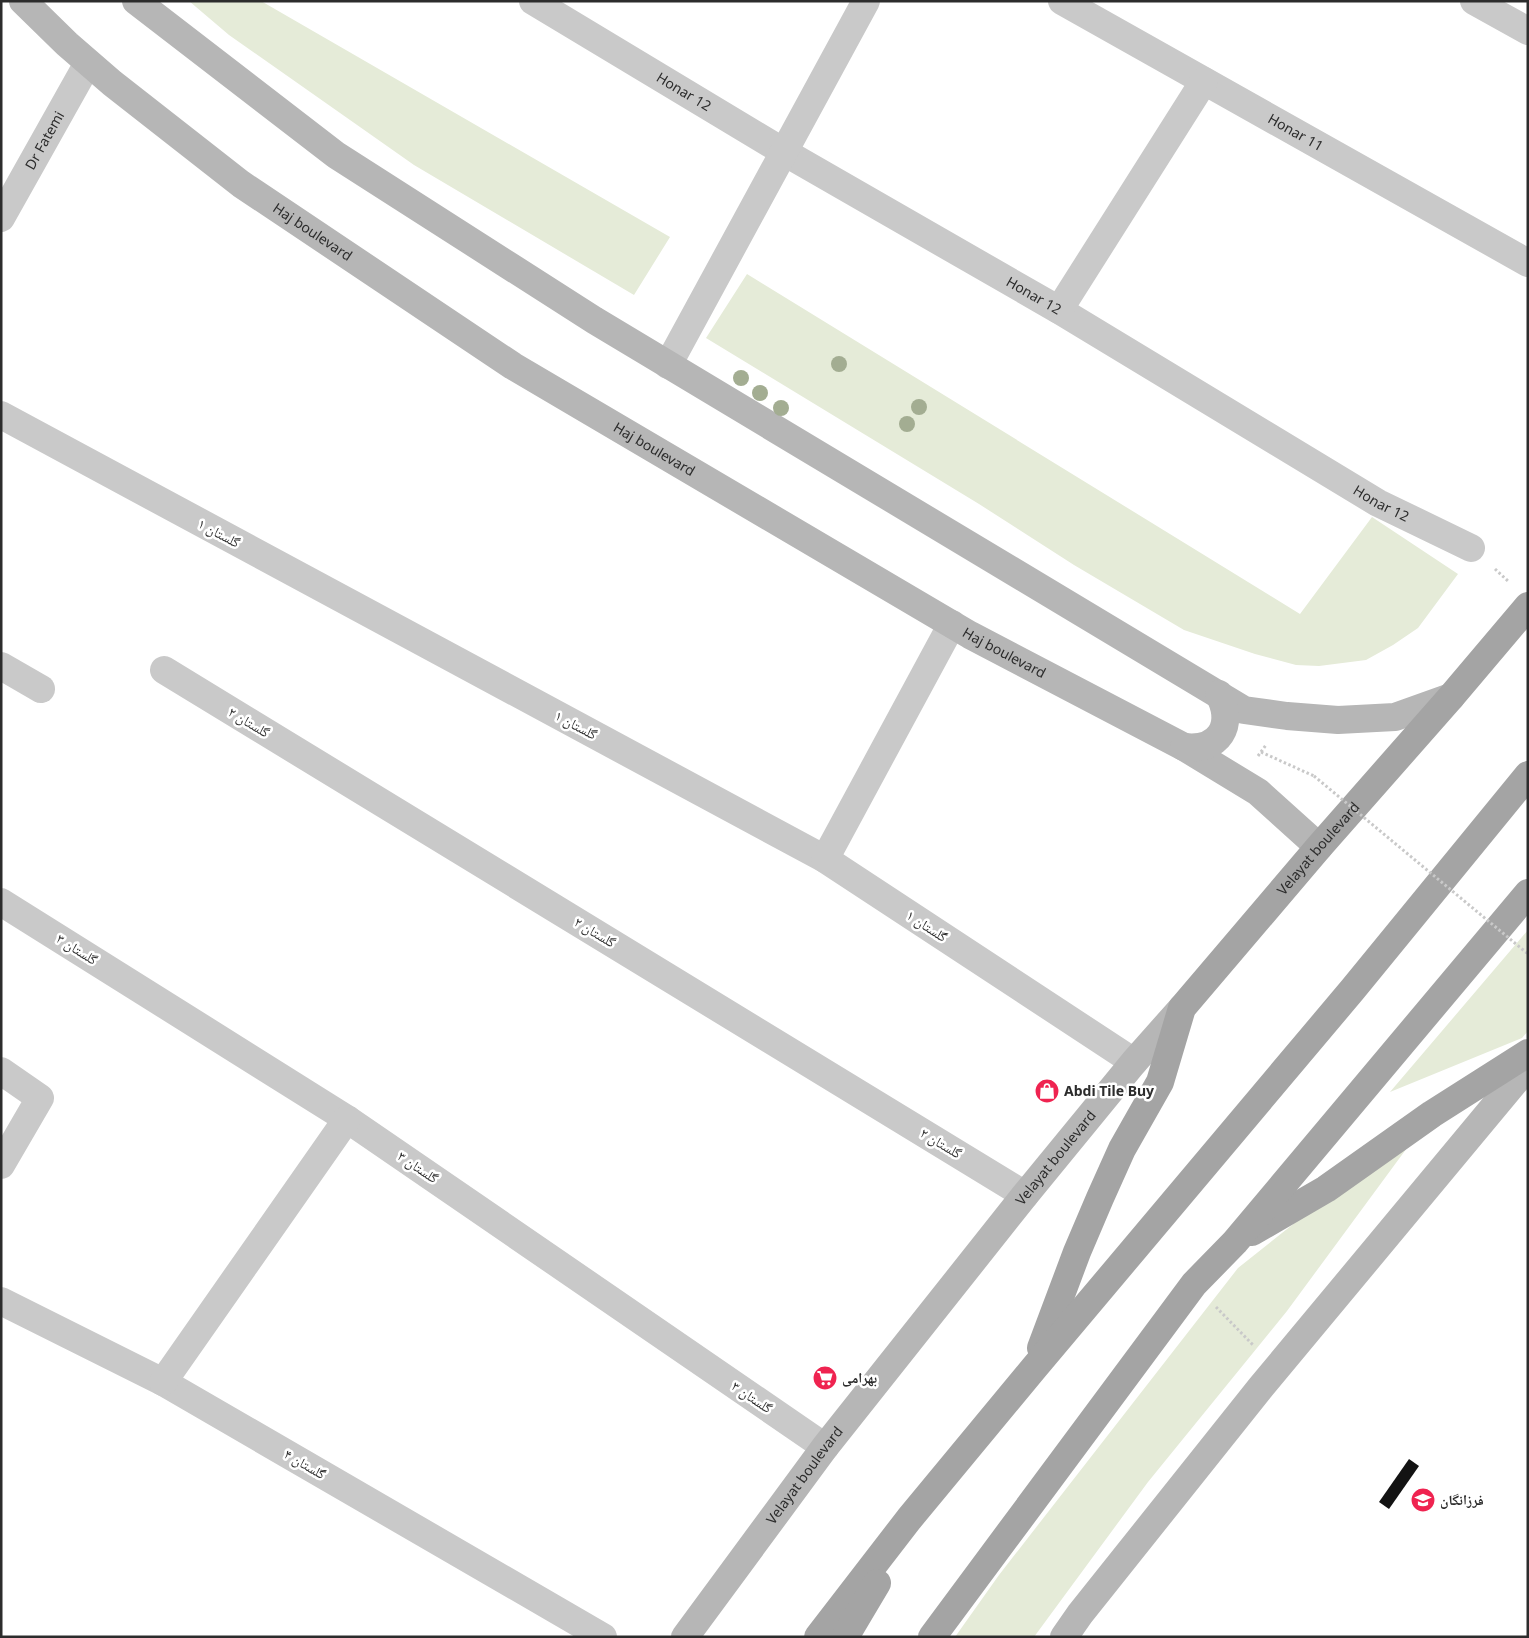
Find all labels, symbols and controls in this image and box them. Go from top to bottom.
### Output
street label: Honar 12 [653,67,715,115]
street label: Dr Fatemi [20,107,68,173]
street label: Honar 11 [1265,109,1327,155]
street label: Haj boulevard [269,198,356,265]
street label: Honar 12 [1003,272,1065,318]
street label: Haj boulevard [610,417,699,480]
street label: Honar 12 [1350,480,1413,526]
street label: گلستان ۱ [195,514,244,552]
street label: Haj boulevard [959,623,1049,682]
street label: گلستان ۲ [225,702,274,741]
street label: گلستان ۱ [552,706,601,744]
street label: Velayat boulevard [1272,798,1363,899]
street label: گلستان ۱ [903,905,952,946]
street label: گلستان ۲ [571,912,620,951]
street label: گلستان ۳ [53,929,102,969]
shop icon: Abdi Tile Buy [1034,1078,1060,1104]
place label: Abdi Tile Buy [1064,1081,1154,1100]
street label: Velayat boulevard [1011,1106,1100,1209]
street label: گلستان ۲ [917,1123,966,1162]
street label: گلستان ۳ [394,1146,443,1187]
supermarket icon: بهرامی [812,1365,838,1391]
place label: بهرامی [842,1368,877,1387]
street label: گلستان ۳ [728,1376,777,1417]
street label: Velayat boulevard [761,1422,847,1528]
street label: گلستان ۴ [281,1444,330,1483]
school or university icon: فرزانگان [1410,1487,1436,1513]
place label: فرزانگان [1440,1490,1484,1509]

